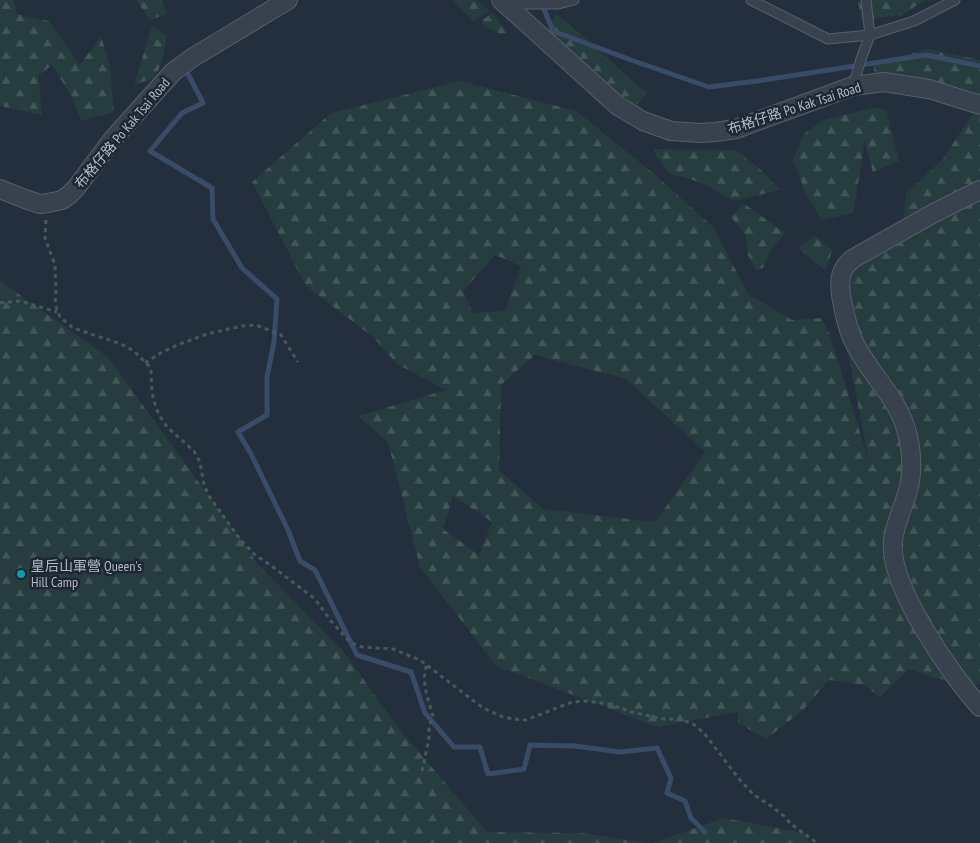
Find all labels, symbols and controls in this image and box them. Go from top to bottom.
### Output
street label: 布格仔路 Po Kak Tsai Road [70,74,174,192]
street label: 布格仔路 Po Kak Tsai Road [725,78,863,138]
place label: 皇后山軍營 Queen's Hill Camp [31,557,142,591]
marker: 皇后山軍營 Queen's Hill Camp [15,568,27,580]

